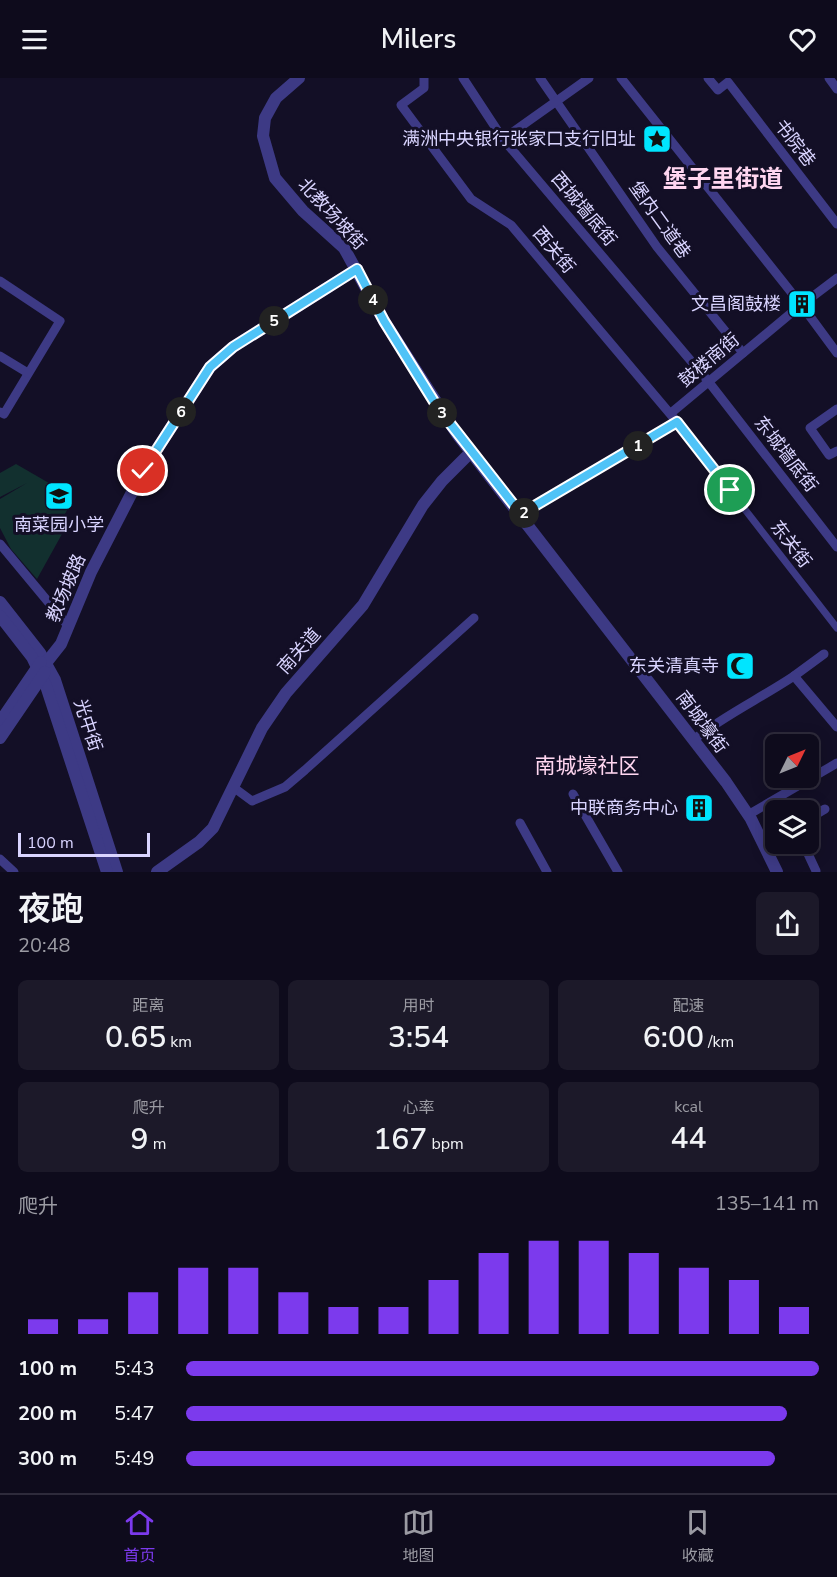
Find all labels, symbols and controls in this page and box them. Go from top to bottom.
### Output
text: Milers [381,21,456,58]
icon: menu [18,23,51,56]
icon: heart [786,23,819,56]
street label: 书院巷 [769,114,821,172]
place icon: 满洲中央银行张家口支行旧址 [641,123,673,155]
place label: 满洲中央银行张家口支行旧址 [402,127,636,151]
district label: 堡子里街道 [663,163,783,195]
street label: 西城墙底街 [546,167,622,251]
street label: 北教场坡街 [293,173,371,255]
street label: 堡内二道巷 [624,177,696,263]
street label: 西关街 [527,222,581,278]
pin: 4 [358,285,388,315]
building icon: 文昌阁鼓楼 [786,288,818,320]
text: 4 [368,289,378,311]
place label: 文昌阁鼓楼 [691,292,781,316]
pin: 5 [259,306,289,336]
text: 5 [269,310,279,332]
street label: 鼓楼南街 [674,328,744,392]
pin: 6 [166,397,196,427]
pin: 3 [427,398,457,428]
text: 6 [176,401,186,423]
text: 3 [437,402,447,424]
street label: 东城墙底街 [749,411,823,497]
pin: 1 [623,431,653,461]
text: 1 [633,435,643,457]
pin [117,445,168,496]
icon: check [126,454,159,487]
pin [704,464,755,515]
icon: arrive [713,473,746,506]
school or university icon: 南菜园小学 [43,480,75,512]
pin: 2 [509,498,539,528]
text: 2 [519,502,529,524]
place label: 南菜园小学 [14,513,104,537]
street label: 东关街 [765,515,817,573]
street label: 教场坡路 [41,550,91,626]
street label: 南关道 [272,623,326,679]
mosque icon: 东关清真寺 [724,650,756,682]
place label: 东关清真寺 [629,654,719,678]
street label: 南城壕街 [671,686,733,758]
street label: 光中街 [68,696,108,754]
north arrow [765,734,819,788]
map controls [765,734,819,854]
district label: 南城壕社区 [535,752,640,780]
building icon: 中联商务中心 [683,792,715,824]
place label: 中联商务中心 [570,796,678,820]
button: layers [765,800,819,854]
scale bar [18,830,150,857]
text: 100 m [27,832,74,854]
text: 夜跑 [18,887,84,932]
button: share [756,892,819,955]
text: 20:48 [18,932,71,959]
text: 距离 [132,995,165,1017]
text: 用时 [402,995,435,1017]
text: 配速 [672,995,705,1017]
text: 0.65 [105,1017,166,1058]
text: 3:54 [388,1017,449,1058]
text: 6:00 [643,1017,704,1058]
text: km [166,1031,192,1053]
text: /km [704,1031,734,1053]
text: kcal [674,1096,703,1118]
text: 爬升 [132,1097,165,1119]
text: 心率 [402,1097,435,1119]
text: 44 [671,1118,707,1159]
text: 9 [131,1119,149,1160]
text: 167 [373,1119,427,1160]
text: m [149,1133,166,1155]
text: bpm [427,1133,464,1155]
text: 135–141 m [715,1190,819,1217]
text: 爬升 [18,1193,58,1220]
text: 100 m [18,1355,77,1382]
text: 5:43 [114,1355,155,1382]
text: 200 m [18,1400,77,1427]
text: 5:47 [114,1400,155,1427]
text: 300 m [18,1445,77,1472]
text: 5:49 [114,1445,155,1472]
tab: 首页 [123,1506,156,1567]
tab: 地图 [402,1506,435,1567]
tab: 收藏 [681,1506,714,1567]

